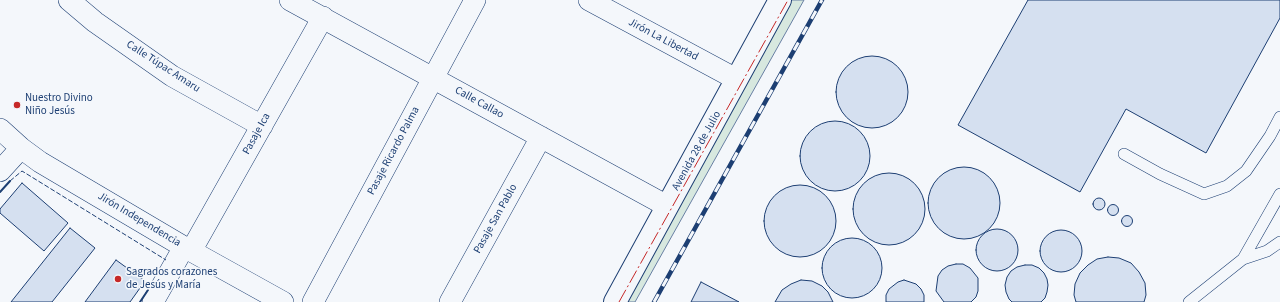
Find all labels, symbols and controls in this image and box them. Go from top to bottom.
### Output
street label: Jirón La Libertad [626,16,700,64]
street label: Calle Túpac Amaru [124,38,202,96]
street label: Calle Callao [452,84,506,122]
place label: Nuestro Divino Niño Jesús [25,92,93,118]
marker: Nuestro Divino Niño Jesús [12,100,22,110]
street label: Pasaje Ricardo Palma [365,105,423,197]
street label: Avenida 28 de Julio [670,109,724,193]
street label: Pasaje Ica [240,111,274,157]
street label: Pasaje San Pablo [471,182,521,256]
street label: Jirón Independencia [95,190,183,250]
place label: Sagrados corazones de Jesús y María [126,266,217,292]
marker: Sagrados corazones de Jesús y María [113,274,123,284]

